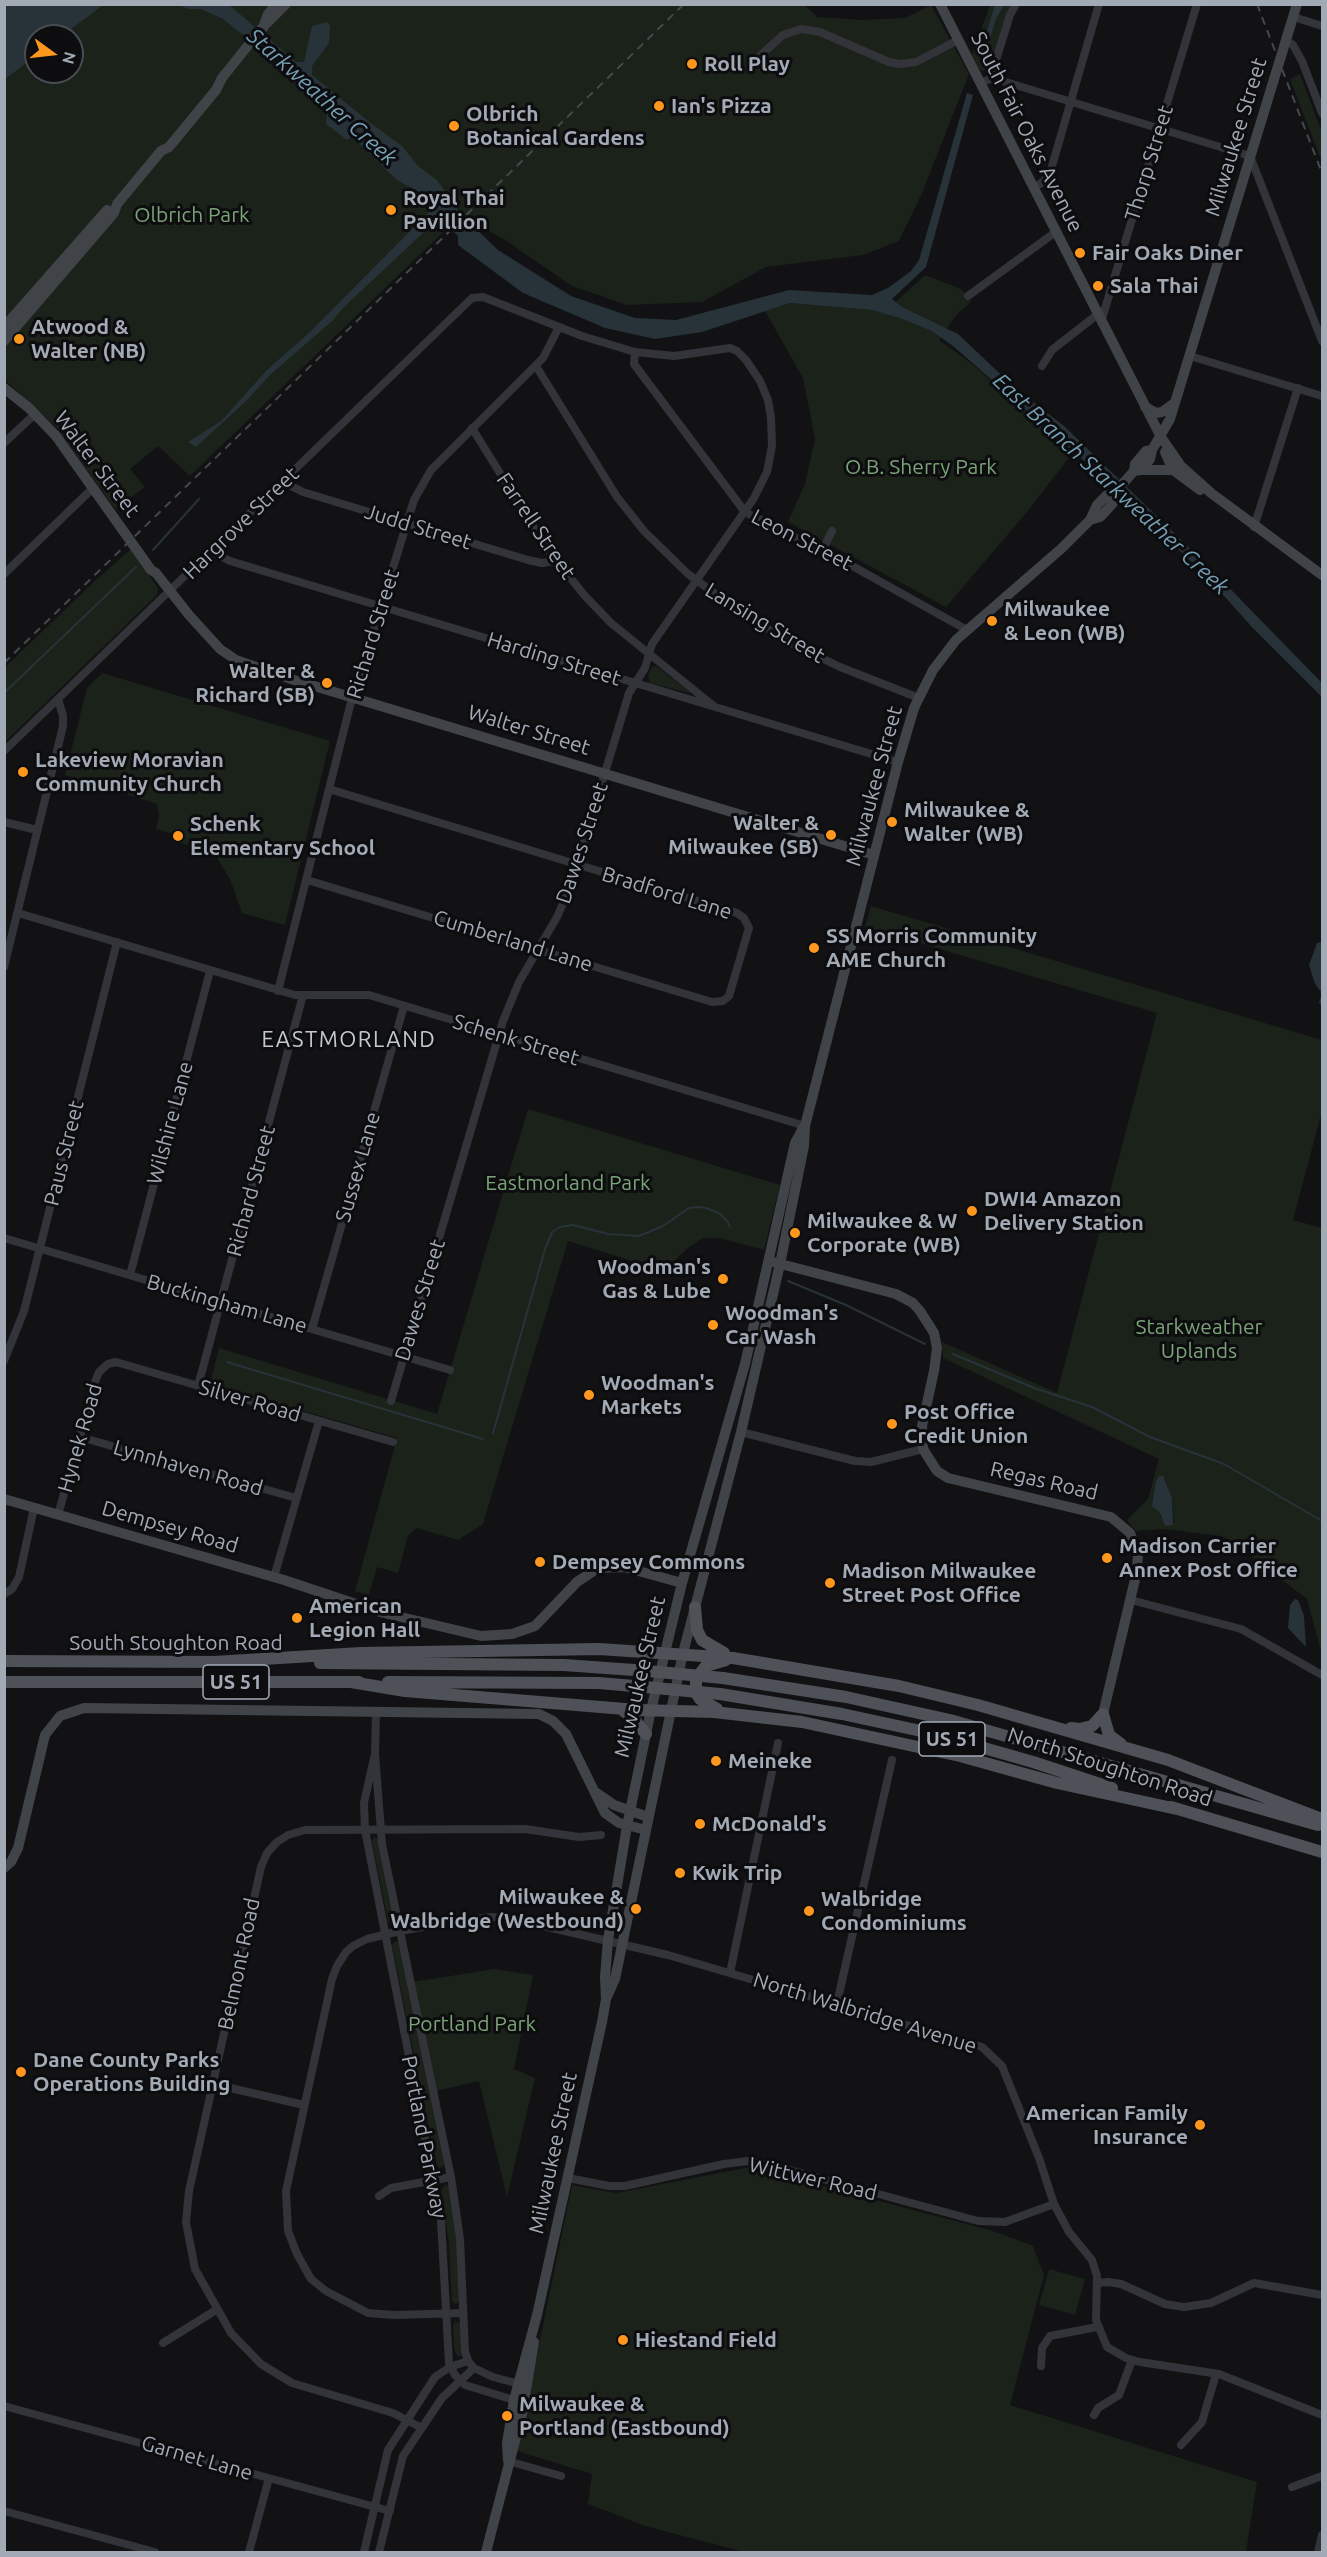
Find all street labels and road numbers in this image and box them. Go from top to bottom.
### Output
street label: South Fair Oaks Avenue [965,28,1089,236]
street label: Milwaukee Street [1200,55,1272,219]
street label: Thorp Street [1119,102,1179,224]
street label: Walter Street [49,406,145,522]
street label: Hargrove Street [178,462,304,584]
street label: Farrell Street [491,468,581,584]
street label: Judd Street [362,499,474,555]
street label: Leon Street [747,504,857,576]
street label: Richard Street [341,566,405,702]
street label: Lansing Street [701,577,829,669]
street label: Harding Street [484,627,624,691]
street label: Walter Street [465,699,593,761]
street label: Milwaukee Street [841,703,907,869]
street label: Dawes Street [551,779,613,907]
street label: Bradford Lane [599,861,735,925]
street label: Cumberland Lane [430,905,596,977]
street label: Schenk Street [450,1009,582,1071]
street label: Wilshire Lane [142,1059,198,1187]
street label: Paus Street [39,1098,89,1208]
street label: Sussex Lane [330,1109,386,1225]
street label: Richard Street [221,1123,281,1259]
street label: Dawes Street [390,1236,450,1364]
street label: Buckingham Lane [144,1269,310,1339]
street label: Silver Road [196,1374,304,1428]
street label: Hynek Road [52,1381,108,1495]
street label: Lynnhaven Road [110,1435,266,1501]
street label: Regas Road [988,1456,1100,1506]
street label: Dempsey Road [99,1495,241,1559]
street label: Milwaukee Street [609,1594,671,1760]
street label: South Stoughton Road [69,1630,283,1656]
road number: US 51 [203,1665,269,1699]
road number: US 51 [919,1722,985,1756]
street label: North Stoughton Road [1005,1722,1215,1812]
street label: Belmont Road [213,1896,265,2032]
street label: North Walbridge Avenue [750,1967,980,2059]
street label: Portland Parkway [396,2054,452,2220]
street label: Milwaukee Street [524,2070,582,2236]
street label: Wittwer Road [747,2152,879,2206]
street label: Garnet Lane [139,2430,255,2486]

